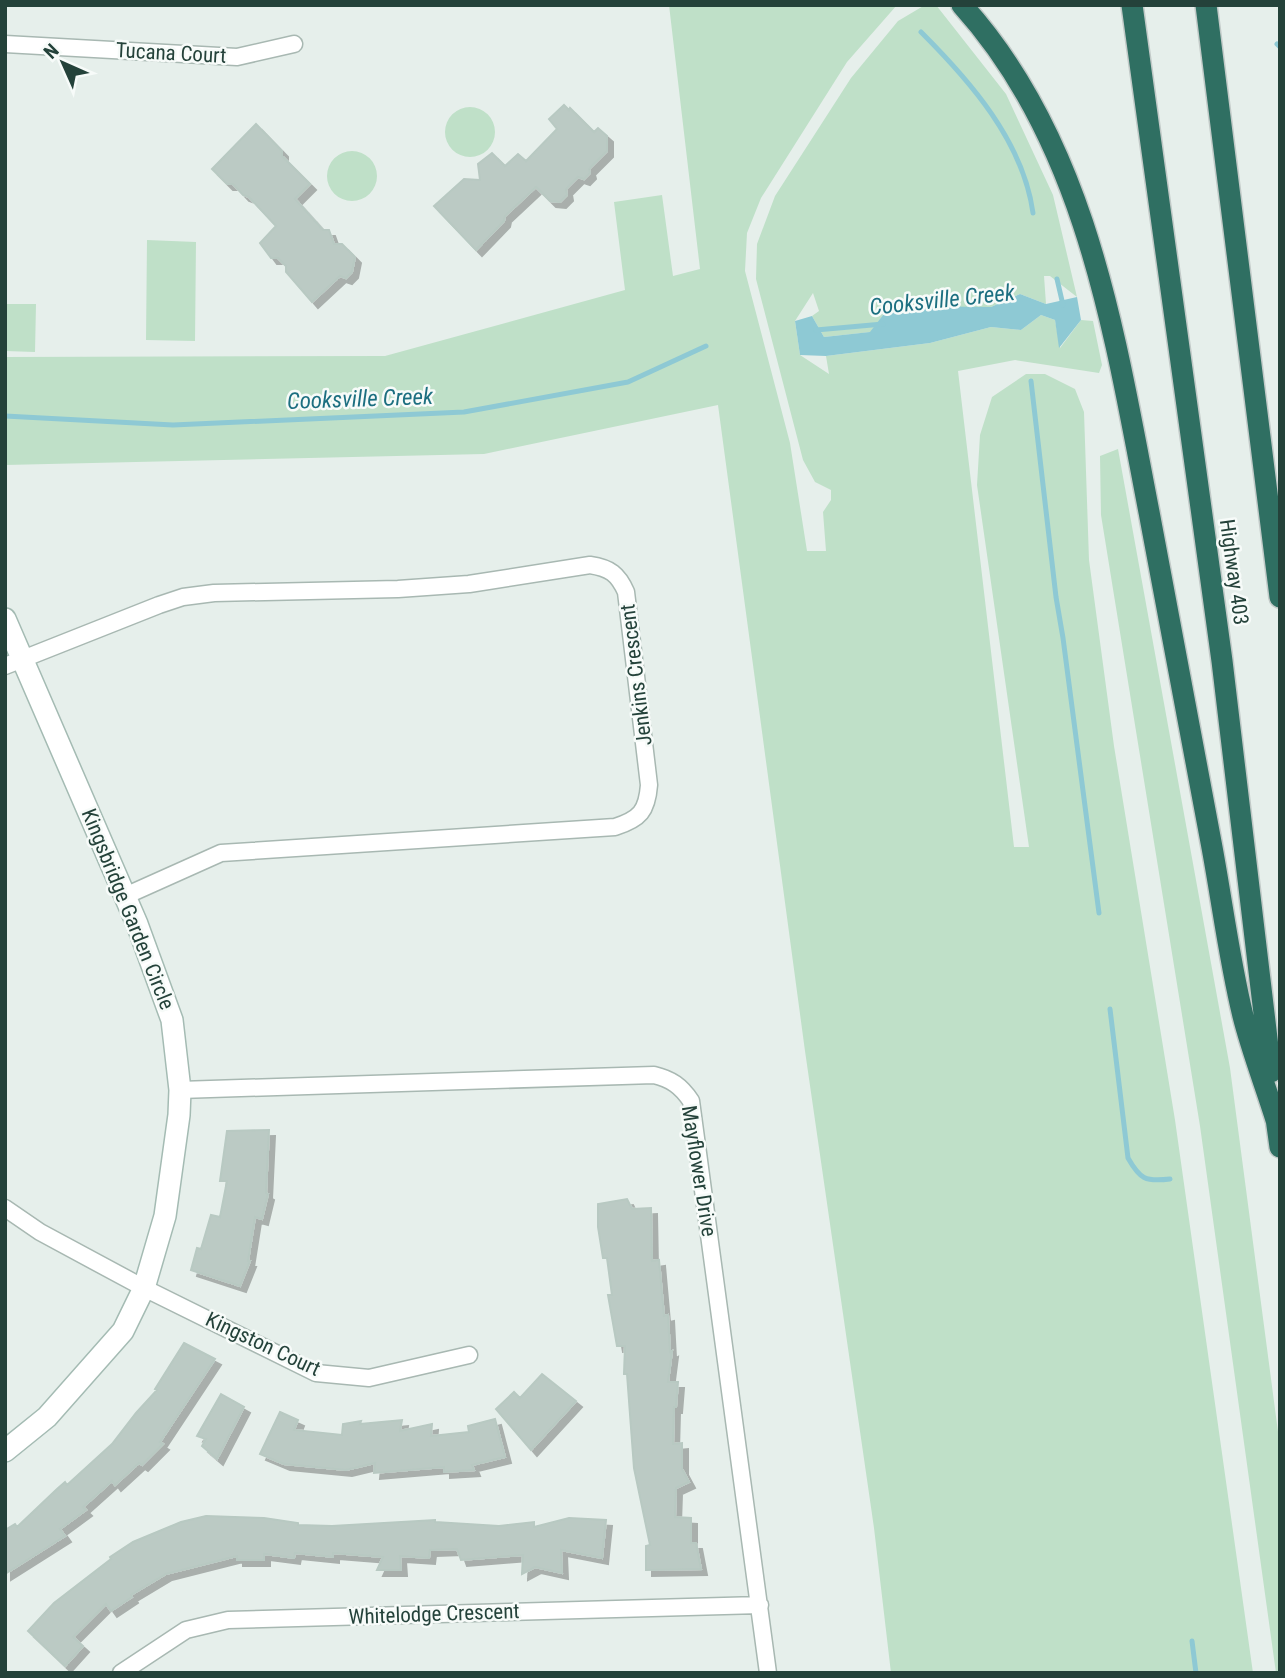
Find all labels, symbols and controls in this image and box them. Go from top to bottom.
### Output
north arrow [28,28,98,98]
street label: Tucana Court [115,38,227,68]
text: N [39,39,64,64]
water label: Cooksville Creek [868,279,1017,321]
water label: Cooksville Creek [287,383,434,415]
street label: Highway 403 [1215,518,1253,626]
street label: Jenkins Crescent [615,603,657,747]
street label: Kingsbridge Garden Circle [77,805,179,1013]
street label: Mayflower Drive [677,1104,721,1238]
street label: Kingston Court [202,1307,324,1381]
street label: Whitelodge Crescent [348,1599,520,1629]

